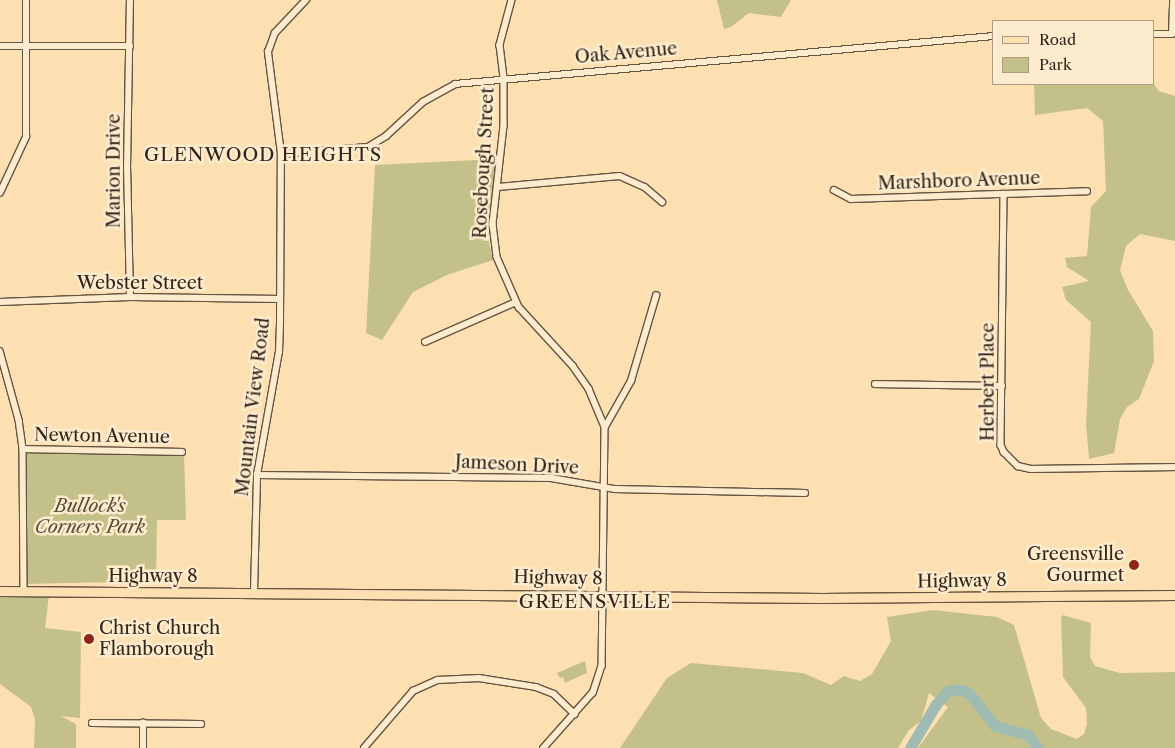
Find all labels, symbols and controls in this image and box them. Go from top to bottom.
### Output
legend [992,20,1155,85]
text: Road [1039,30,1076,49]
street label: Oak Avenue [573,38,679,68]
text: Park [1039,55,1072,74]
street label: Rosebough Street [469,87,499,239]
street label: Marion Drive [103,114,125,228]
district label: GLENWOOD HEIGHTS [142,144,384,166]
street label: Marshboro Avenue [877,167,1041,195]
street label: Webster Street [77,272,203,294]
street label: Mountain View Road [231,316,275,498]
street label: Herbert Place [977,323,999,441]
street label: Newton Avenue [34,424,170,448]
street label: Jameson Drive [454,451,580,479]
park label: Bullock's Corners Park [35,496,145,538]
place label: Greensville Gourmet [1027,544,1124,586]
marker: Greensville Gourmet [1128,559,1140,571]
street label: Highway 8 [108,565,198,587]
street label: Highway 8 [513,566,603,590]
street label: Highway 8 [917,569,1007,593]
district label: GREENSVILLE [517,591,673,613]
place label: Christ Church Flamborough [99,618,220,660]
marker: Christ Church Flamborough [83,633,95,645]

